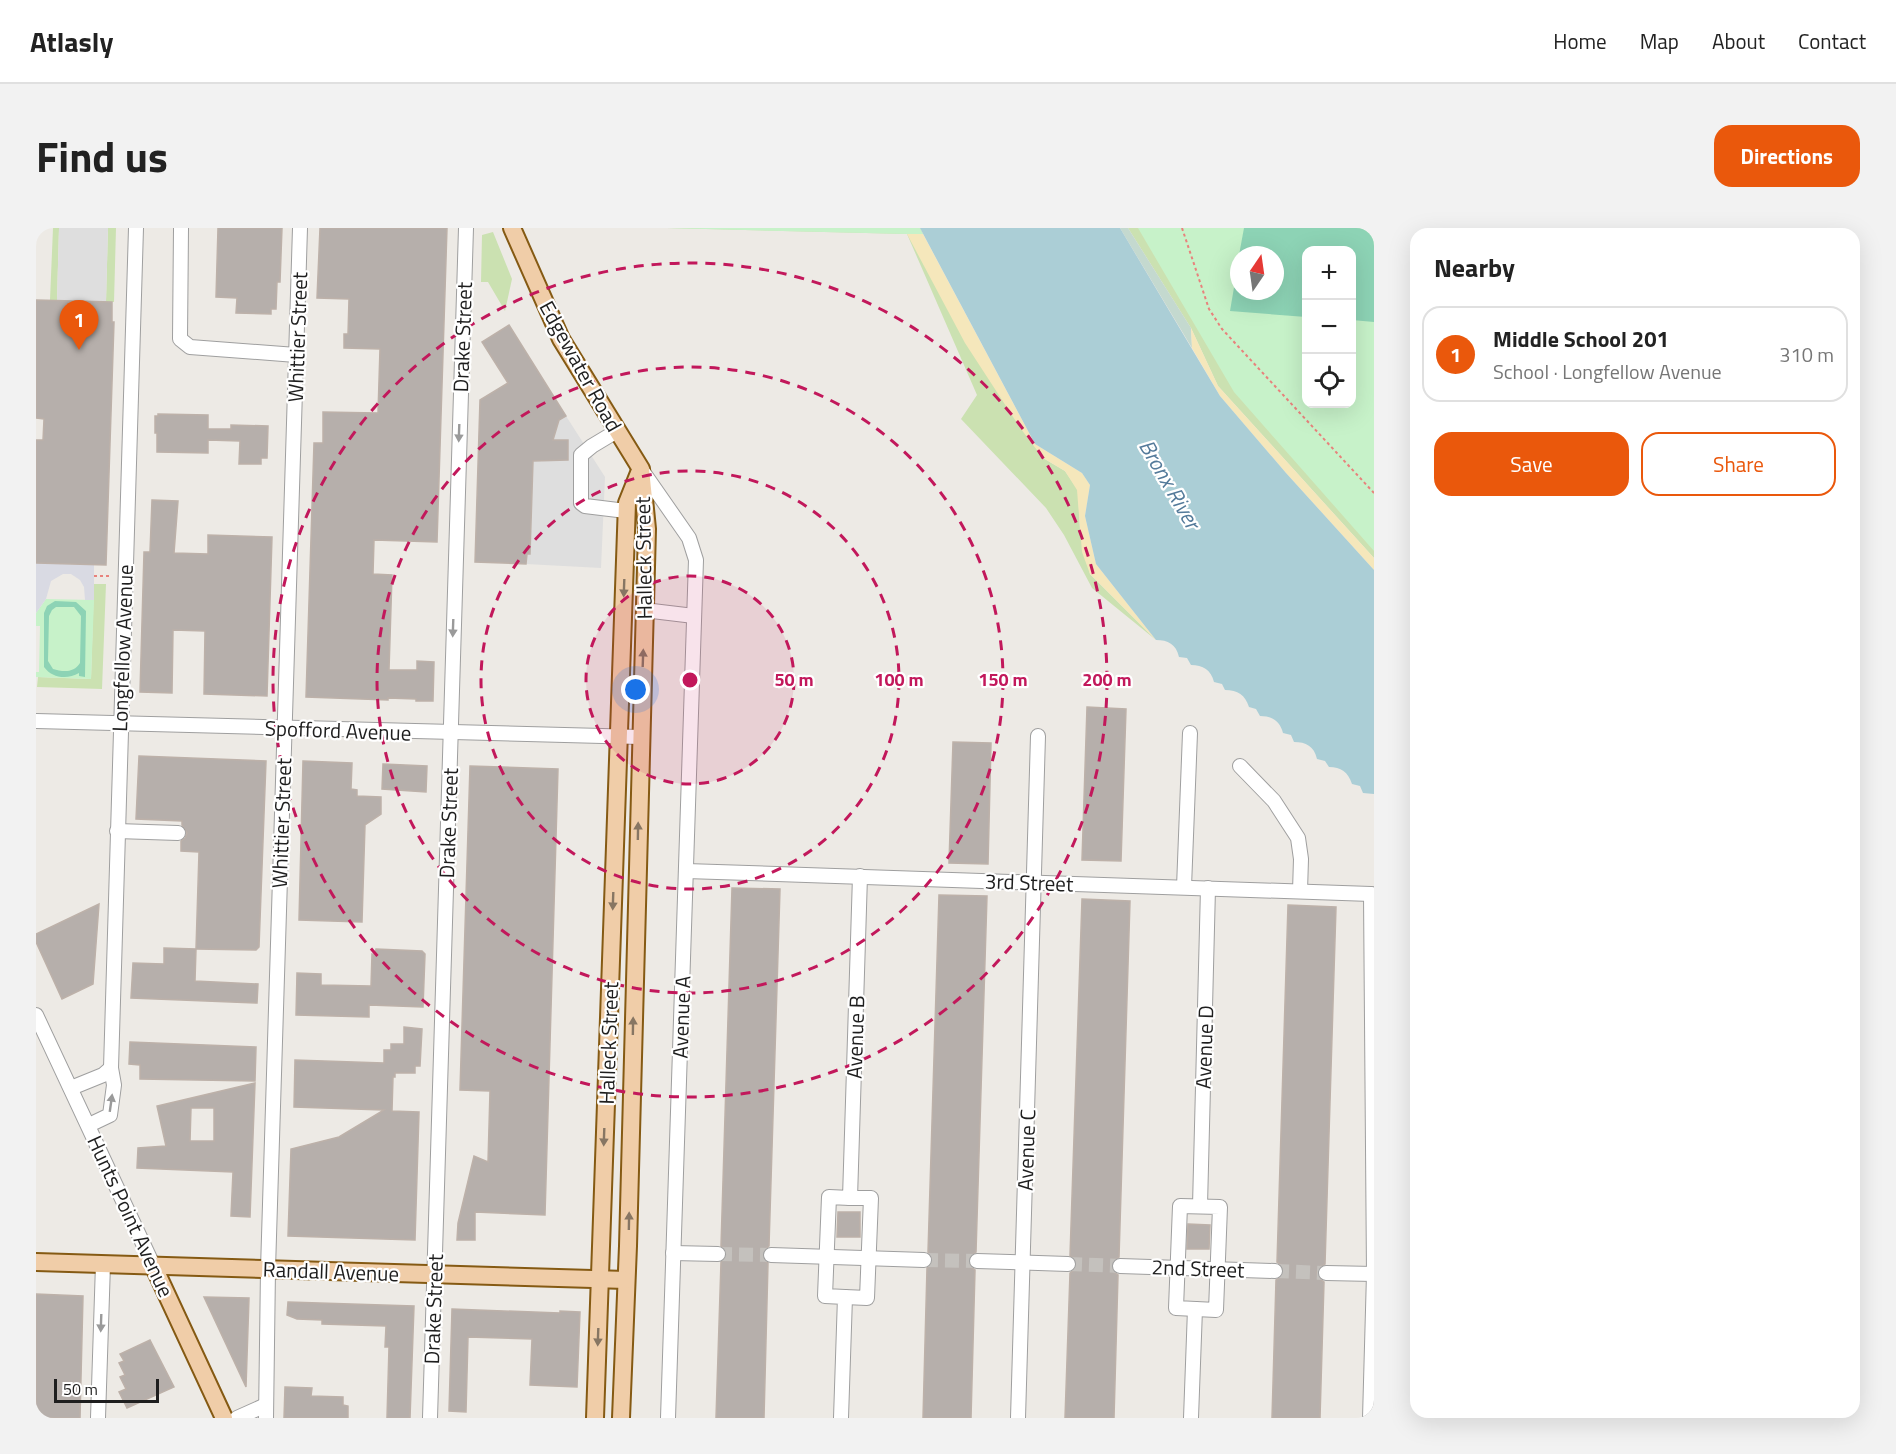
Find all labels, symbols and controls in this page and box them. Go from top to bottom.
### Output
text: Atlasly [30,20,113,63]
text: Home [1553,25,1607,57]
text: Map [1640,25,1679,57]
text: About [1712,25,1765,57]
text: Contact [1798,25,1866,57]
text: Find us [36,124,168,188]
button: Directions [1714,125,1860,187]
north arrow [1230,246,1284,300]
map controls [1302,246,1356,408]
button: + [1302,246,1356,300]
text: Nearby [1434,248,1515,287]
street label: Whittier Street [279,271,315,403]
street label: Drake Street [444,281,480,393]
street label: Edgewater Road [532,295,630,437]
pin: 1 [60,300,99,350]
button: − [1302,300,1356,354]
text: Middle School 201 [1493,322,1669,356]
text: 1 [1450,339,1461,370]
text: 310 m [1779,339,1834,370]
button: locate [1302,354,1356,408]
text: School · Longfellow Avenue [1493,356,1722,387]
one-way arrow [455,424,464,443]
button: Save [1434,432,1629,496]
button: Share [1641,432,1836,496]
water label: Bronx River [1131,433,1211,538]
street label: Halleck Street [626,496,660,620]
street label: Longfellow Avenue [103,564,141,732]
one-way arrow [619,578,628,597]
one-way arrow [449,619,458,638]
one-way arrow [638,648,648,667]
text: 50 m [774,666,814,693]
text: 100 m [874,666,924,693]
text: 150 m [978,666,1028,693]
text: 200 m [1082,666,1132,693]
centre of rings [680,670,700,690]
your location [621,675,650,704]
street label: Spofford Avenue [264,711,412,749]
street label: Whittier Street [263,757,299,889]
street label: Drake Street [430,767,466,879]
one-way arrow [633,822,643,841]
street label: 3rd Street [984,864,1074,900]
one-way arrow [608,891,618,910]
street label: Avenue A [664,975,698,1059]
street label: Halleck Street [590,980,626,1105]
street label: Avenue B [838,995,872,1079]
street label: Avenue D [1187,1005,1221,1089]
one-way arrow [629,1017,638,1036]
one-way arrow [107,1093,116,1112]
street label: Avenue C [1009,1109,1043,1191]
one-way arrow [600,1128,609,1147]
street label: Hunts Point Avenue [79,1130,183,1302]
one-way arrow [624,1212,633,1231]
street label: 2nd Street [1151,1250,1246,1286]
street label: Randall Avenue [262,1253,400,1289]
street label: Drake Street [415,1253,451,1365]
one-way arrow [97,1313,106,1332]
one-way arrow [593,1327,602,1346]
scale bar [54,1376,159,1404]
text: 50 m [63,1377,98,1401]

